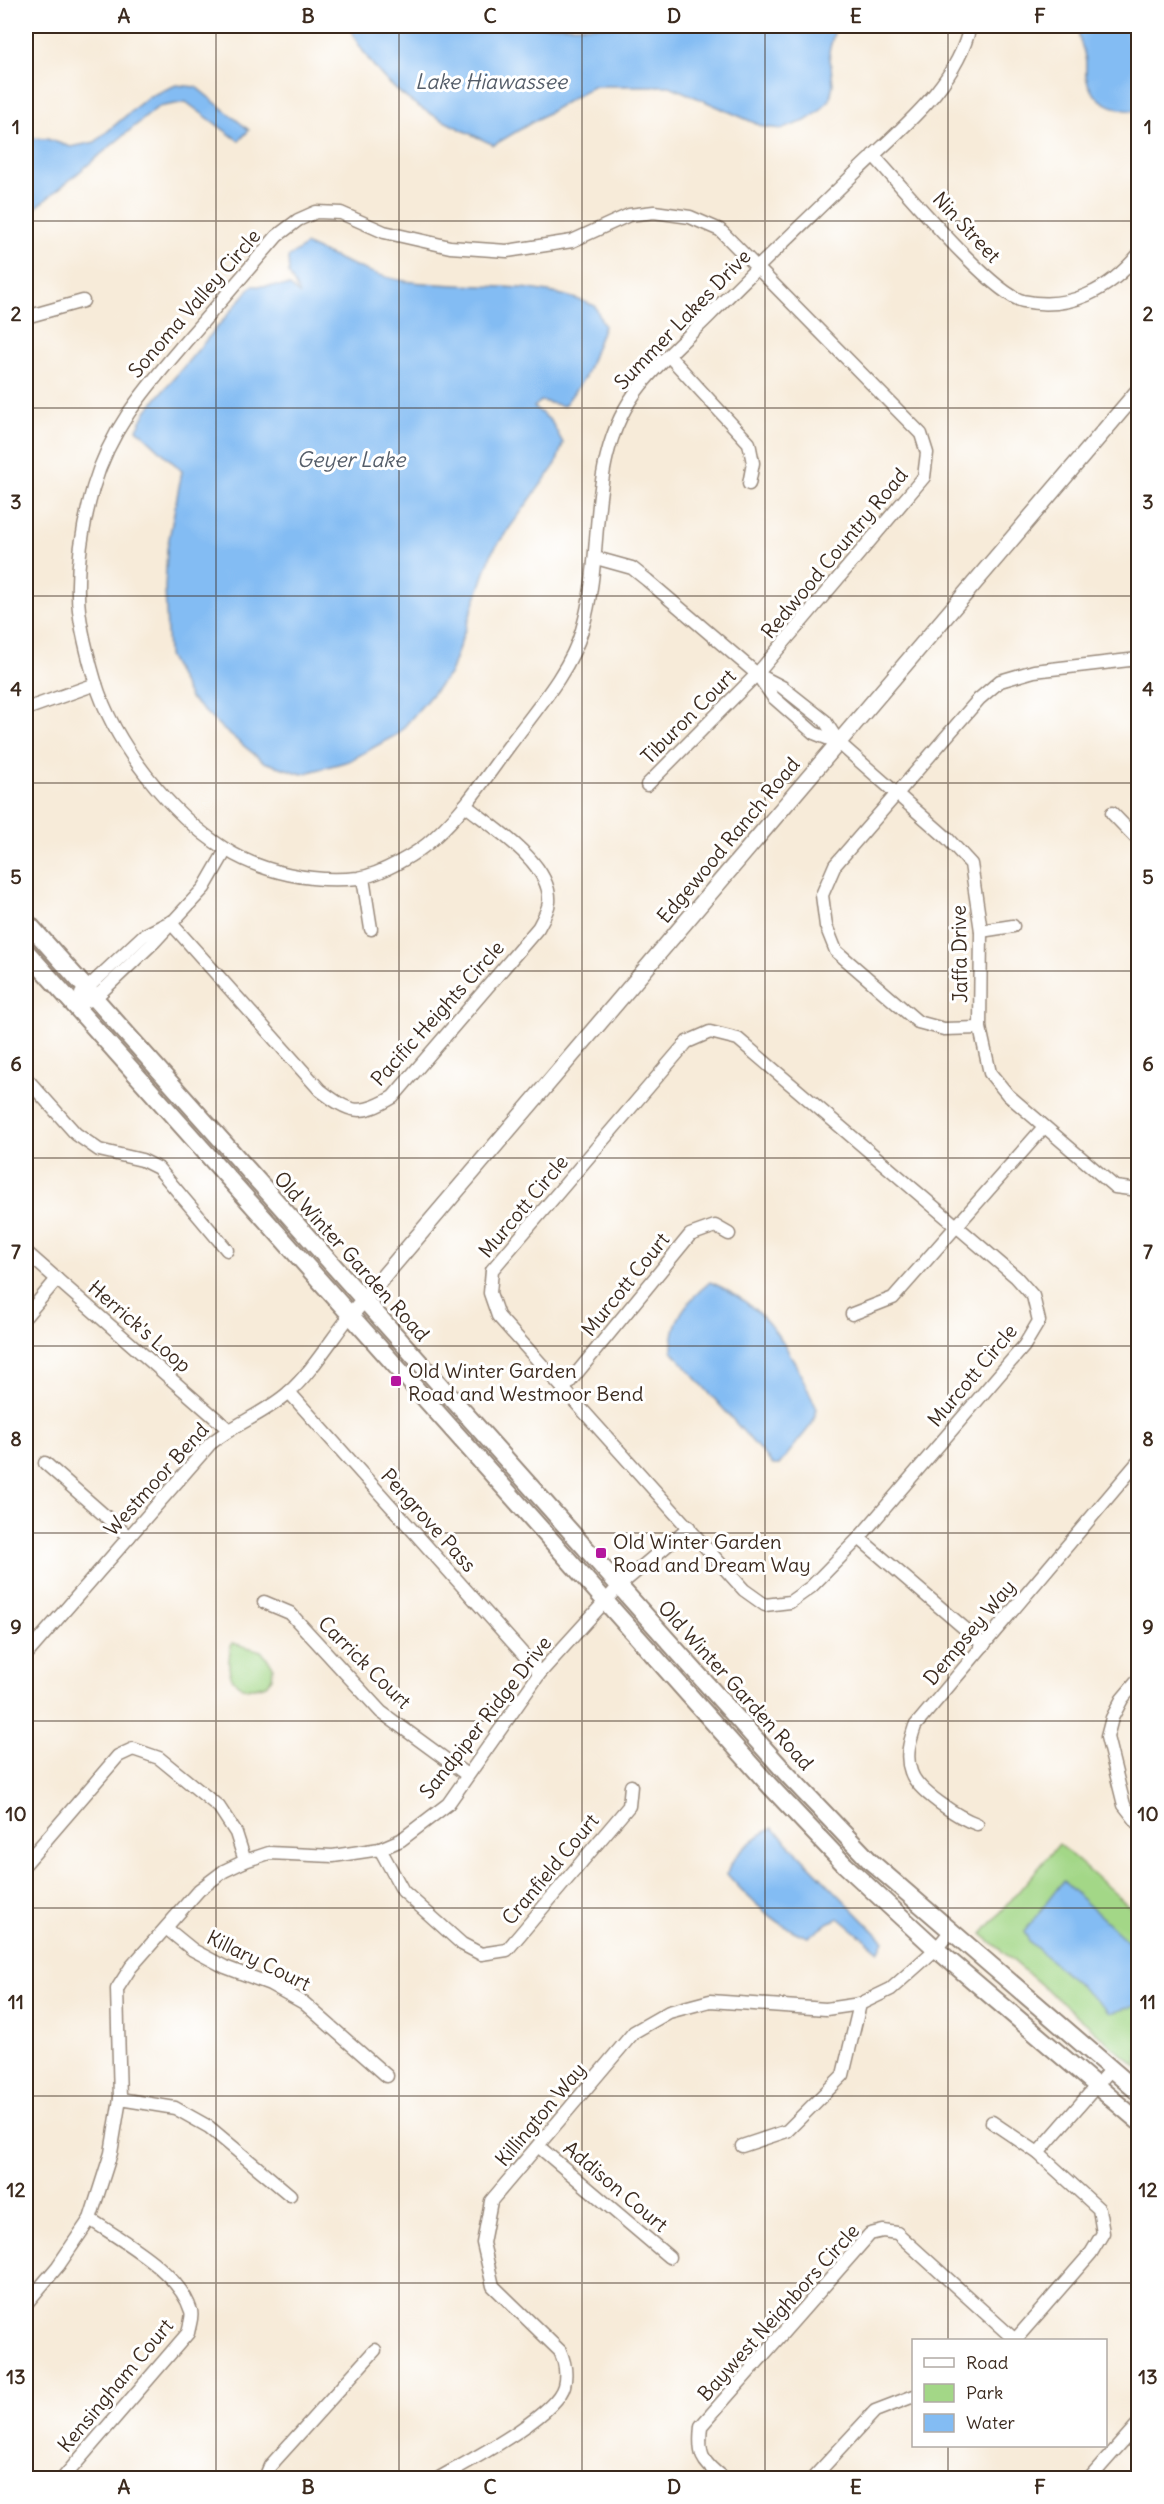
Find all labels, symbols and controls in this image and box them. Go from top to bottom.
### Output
text: A [118,3,131,28]
text: B [301,3,315,28]
text: C [483,3,497,28]
text: D [667,3,681,28]
text: E [850,3,862,28]
text: F [1034,3,1046,28]
water label: Lake Hiawassee [415,68,569,95]
text: 1 [12,114,20,139]
text: 1 [1144,114,1152,139]
street label: Nin Street [928,186,1006,268]
street label: Sonoma Valley Circle [123,224,265,382]
street label: Summer Lakes Drive [608,244,756,394]
text: 2 [11,301,22,326]
text: 2 [1143,301,1154,326]
water label: Geyer Lake [297,446,407,473]
street label: Redwood Country Road [755,463,913,643]
text: 3 [10,489,22,514]
text: 3 [1142,489,1154,514]
street label: Tiburon Court [635,663,741,769]
text: 4 [10,676,22,701]
text: 4 [1142,676,1154,701]
street label: Edgewood Ranch Road [651,752,805,928]
text: 5 [10,864,22,889]
text: 5 [1142,864,1154,889]
street label: Jaffa Drive [946,905,972,1003]
street label: Pacific Heights Circle [365,935,509,1091]
text: 6 [10,1051,22,1076]
text: 6 [1142,1051,1154,1076]
street label: Murcott Circle [473,1150,573,1262]
street label: Old Winter Garden Road [269,1166,435,1346]
street label: Murcott Court [576,1227,674,1341]
text: 7 [11,1239,21,1264]
text: 7 [1143,1239,1153,1264]
street label: Herrick's Loop [83,1275,197,1377]
street label: Murcott Circle [922,1319,1022,1431]
place label: Old Winter Garden Road and Westmoor Bend [408,1358,644,1406]
marker: Old Winter Garden Road and Westmoor Bend [389,1374,403,1388]
street label: Westmoor Bend [98,1417,214,1541]
text: 8 [10,1426,22,1451]
text: 8 [1142,1426,1154,1451]
street label: Pengrove Pass [376,1463,482,1577]
place label: Old Winter Garden Road and Dream Way [613,1529,811,1577]
marker: Old Winter Garden Road and Dream Way [594,1546,608,1560]
street label: Dempsey Way [918,1574,1020,1690]
street label: Old Winter Garden Road [653,1595,819,1775]
street label: Carrick Court [313,1610,417,1714]
text: 9 [10,1614,22,1639]
text: 9 [1142,1614,1154,1639]
street label: Sandpiper Ridge Drive [414,1631,556,1803]
text: 10 [5,1801,27,1826]
text: 10 [1137,1801,1159,1826]
street label: Cranfield Court [496,1808,604,1930]
street label: Killary Court [203,1924,315,1996]
text: 11 [8,1989,24,2014]
text: 11 [1140,1989,1156,2014]
street label: Killington Way [489,2057,591,2171]
street label: Addison Court [559,2135,673,2237]
text: 12 [7,2177,25,2202]
text: 12 [1139,2177,1157,2202]
street label: Baywest Neighbors Circle [692,2218,864,2406]
street label: Kensingham Court [52,2313,178,2457]
legend [912,2339,1107,2447]
text: Road [966,2351,1009,2374]
text: 13 [6,2364,26,2389]
text: 13 [1138,2364,1158,2389]
text: Park [966,2381,1003,2404]
text: Water [966,2411,1016,2434]
text: A [118,2474,131,2499]
text: B [301,2474,315,2499]
text: C [483,2474,497,2499]
text: D [667,2474,681,2499]
text: E [850,2474,862,2499]
text: F [1034,2474,1046,2499]

